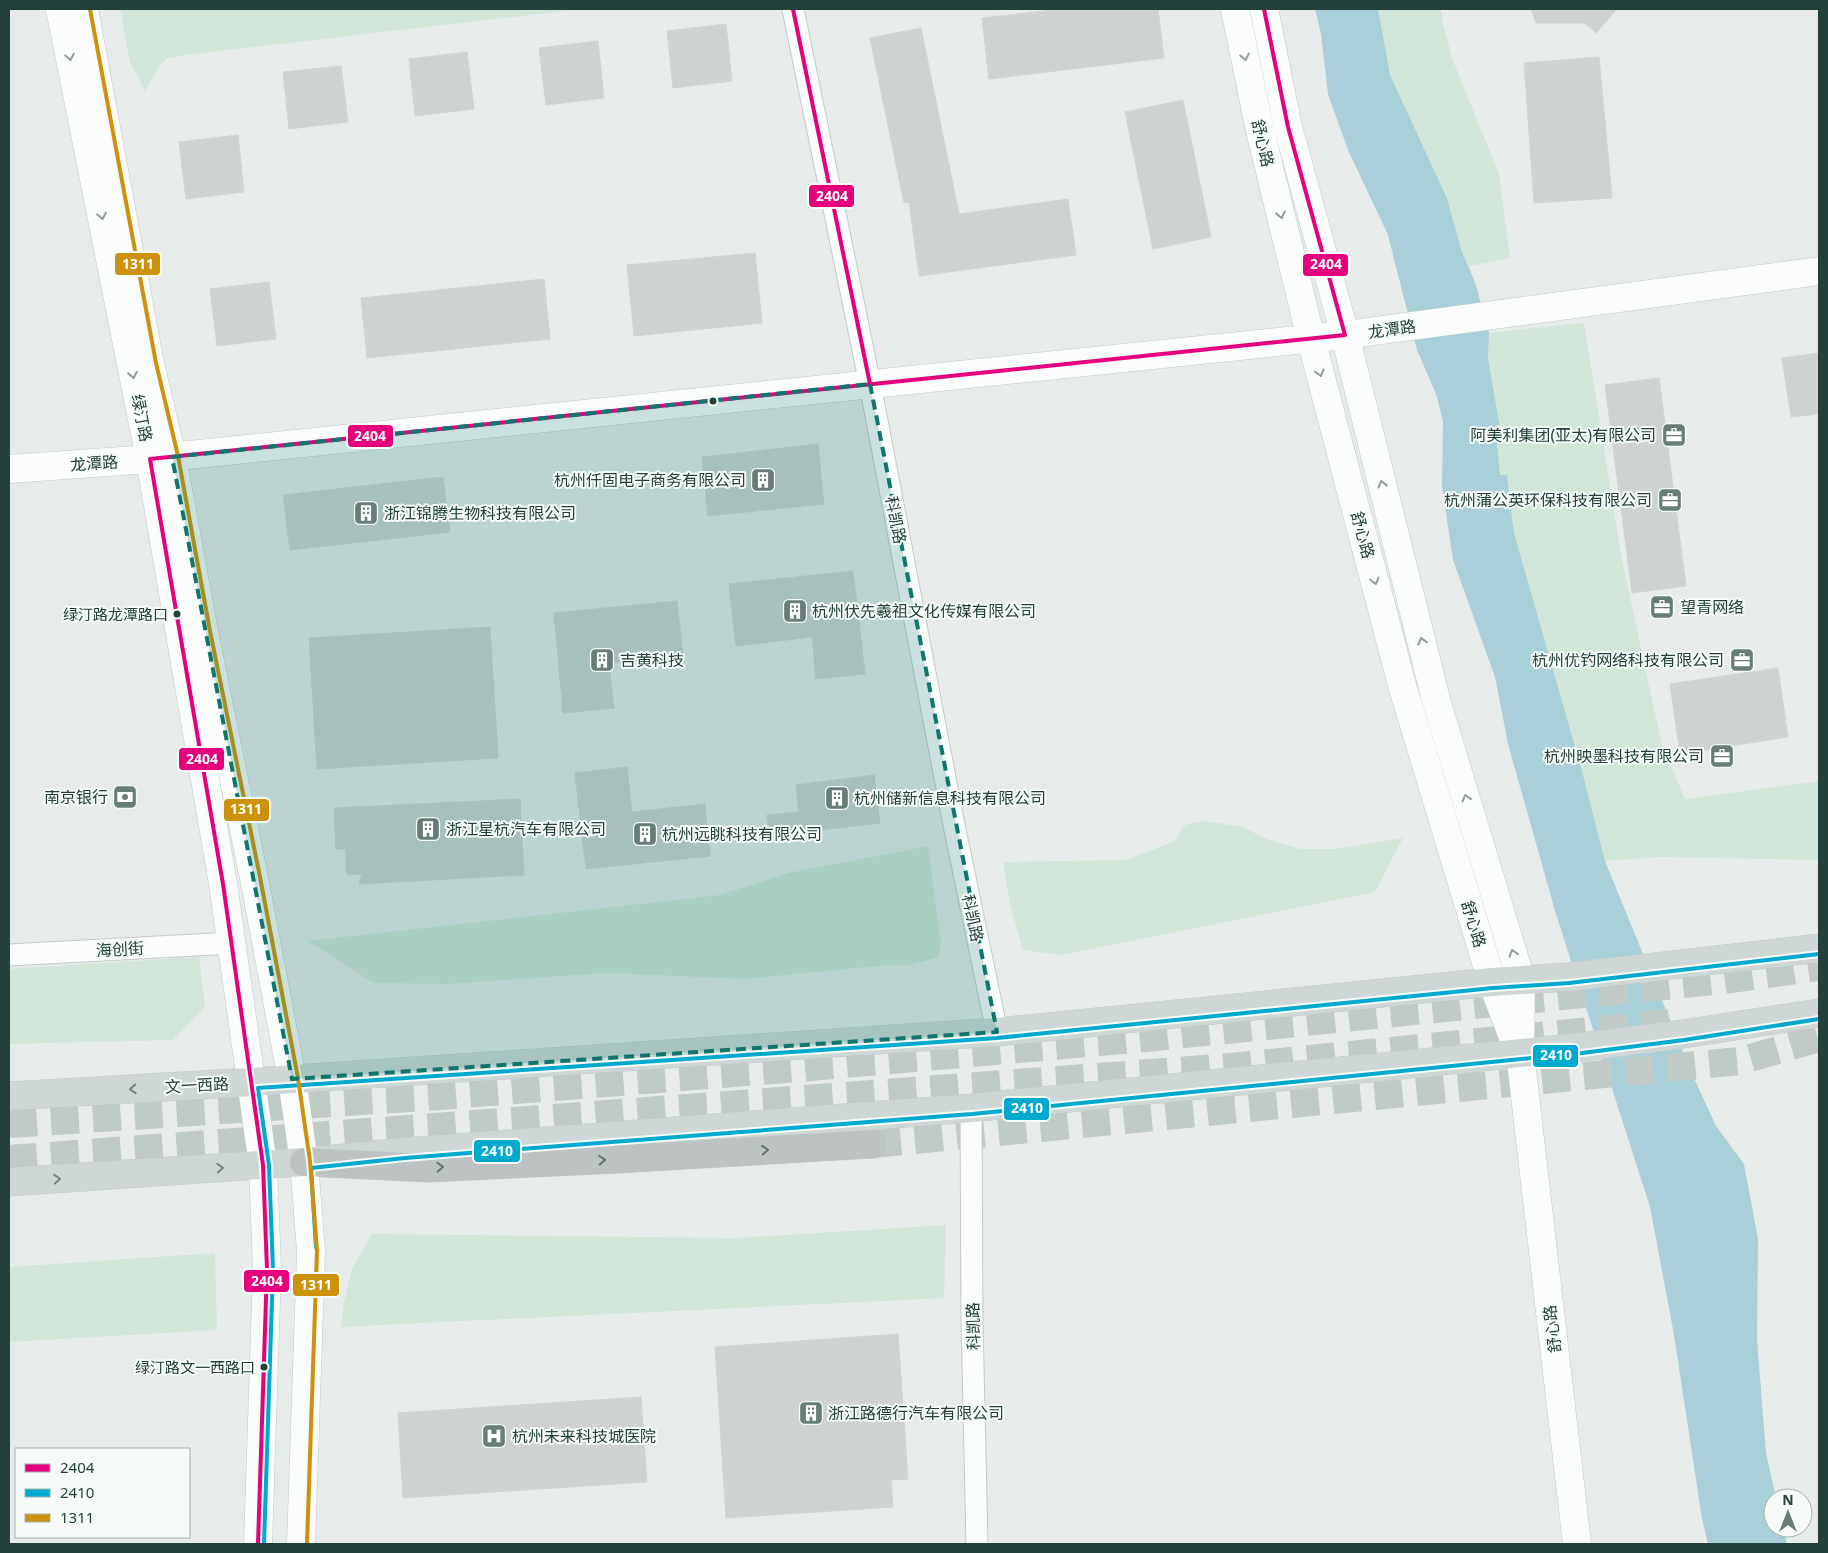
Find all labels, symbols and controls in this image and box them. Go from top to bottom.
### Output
one-way arrow [64,52,75,61]
one-way arrow [1239,52,1250,61]
street label: 舒心路 [1247,117,1279,169]
line badge: 2404 [808,184,855,208]
text: 2404 [816,186,848,205]
one-way arrow [1275,210,1286,219]
one-way arrow [96,212,106,220]
line badge: 1311 [114,252,161,276]
line badge: 2404 [1302,253,1349,277]
text: 1311 [122,254,154,273]
text: 2404 [1310,254,1342,273]
street label: 龙潭路 [1367,315,1417,343]
one-way arrow [1314,368,1324,376]
one-way arrow [127,371,138,380]
street label: 绿汀路 [127,392,157,444]
unlabelled marker [708,396,718,406]
office icon: 阿美利集团(亚太)有限公司 [1661,422,1687,448]
line badge: 2404 [347,424,394,448]
place label: 阿美利集团(亚太)有限公司 [1470,424,1656,446]
text: 2404 [354,426,386,445]
street label: 龙潭路 [69,450,119,476]
building icon: 杭州仟固电子商务有限公司 [750,467,776,493]
place label: 杭州仟固电子商务有限公司 [554,469,746,491]
one-way arrow [1377,479,1388,488]
office icon: 杭州蒲公英环保科技有限公司 [1657,487,1683,513]
place label: 杭州蒲公英环保科技有限公司 [1444,489,1652,511]
street label: 科凯路 [881,494,911,546]
building icon: 浙江锦腾生物科技有限公司 [353,500,379,526]
place label: 浙江锦腾生物科技有限公司 [384,502,576,524]
street label: 舒心路 [1346,509,1380,561]
one-way arrow [1369,576,1379,584]
office icon: 望青网络 [1649,594,1675,620]
place label: 望青网络 [1680,596,1744,618]
building icon: 杭州伏先羲祖文化传媒有限公司 [782,598,808,624]
place label: 杭州伏先羲祖文化传媒有限公司 [812,600,1036,622]
place label: 绿汀路龙潭路口 [63,604,168,624]
marker: 绿汀路龙潭路口 [172,609,182,619]
one-way arrow [1417,637,1428,646]
building icon: 吉黄科技 [589,647,615,673]
office icon: 杭州优钓网络科技有限公司 [1729,647,1755,673]
place label: 吉黄科技 [620,649,684,671]
place label: 杭州优钓网络科技有限公司 [1532,649,1724,671]
office icon: 杭州映墨科技有限公司 [1709,743,1735,769]
place label: 杭州映墨科技有限公司 [1544,745,1704,767]
line badge: 2404 [178,747,225,771]
text: 2404 [186,749,218,768]
bank icon: 南京银行 [112,784,138,810]
building icon: 杭州储新信息科技有限公司 [824,785,850,811]
place label: 南京银行 [44,786,108,808]
place label: 杭州储新信息科技有限公司 [854,787,1046,809]
one-way arrow [1462,794,1472,802]
line badge: 1311 [223,798,270,822]
text: 1311 [230,799,262,818]
building icon: 浙江星杭汽车有限公司 [415,816,441,842]
place label: 浙江星杭汽车有限公司 [446,818,606,840]
building icon: 杭州远眺科技有限公司 [632,821,658,847]
place label: 杭州远眺科技有限公司 [662,823,822,845]
street label: 科凯路 [957,892,989,944]
street label: 舒心路 [1456,898,1492,950]
street label: 海创街 [95,937,145,961]
one-way arrow [1509,950,1519,958]
line badge: 2410 [1532,1044,1579,1068]
text: 2410 [1540,1045,1572,1064]
street label: 文一西路 [164,1072,230,1098]
one-way arrow [129,1084,137,1095]
line badge: 2410 [1003,1097,1050,1121]
text: 2410 [1011,1098,1043,1117]
line badge: 2410 [473,1139,521,1163]
text: 2410 [481,1141,513,1160]
one-way arrow [761,1145,769,1156]
one-way arrow [599,1155,607,1165]
one-way arrow [436,1162,444,1173]
one-way arrow [216,1163,224,1174]
one-way arrow [54,1173,62,1184]
line badge: 2404 [243,1269,290,1293]
text: 2404 [251,1271,283,1290]
line badge: 1311 [292,1273,340,1297]
text: 1311 [300,1275,332,1294]
street label: 科凯路 [962,1302,984,1350]
street label: 舒心路 [1538,1304,1566,1354]
place label: 绿汀路文一西路口 [135,1357,255,1377]
marker: 绿汀路文一西路口 [259,1362,269,1372]
building icon: 浙江路德行汽车有限公司 [798,1400,824,1426]
place label: 浙江路德行汽车有限公司 [828,1402,1004,1424]
hospital icon: 杭州未来科技城医院 [481,1423,507,1449]
place label: 杭州未来科技城医院 [512,1425,656,1447]
legend [15,1448,190,1538]
text: 2404 [60,1457,95,1477]
text: 2410 [60,1482,94,1502]
north arrow [1763,1488,1813,1538]
text: N [1782,1490,1794,1509]
text: 1311 [60,1507,94,1527]

